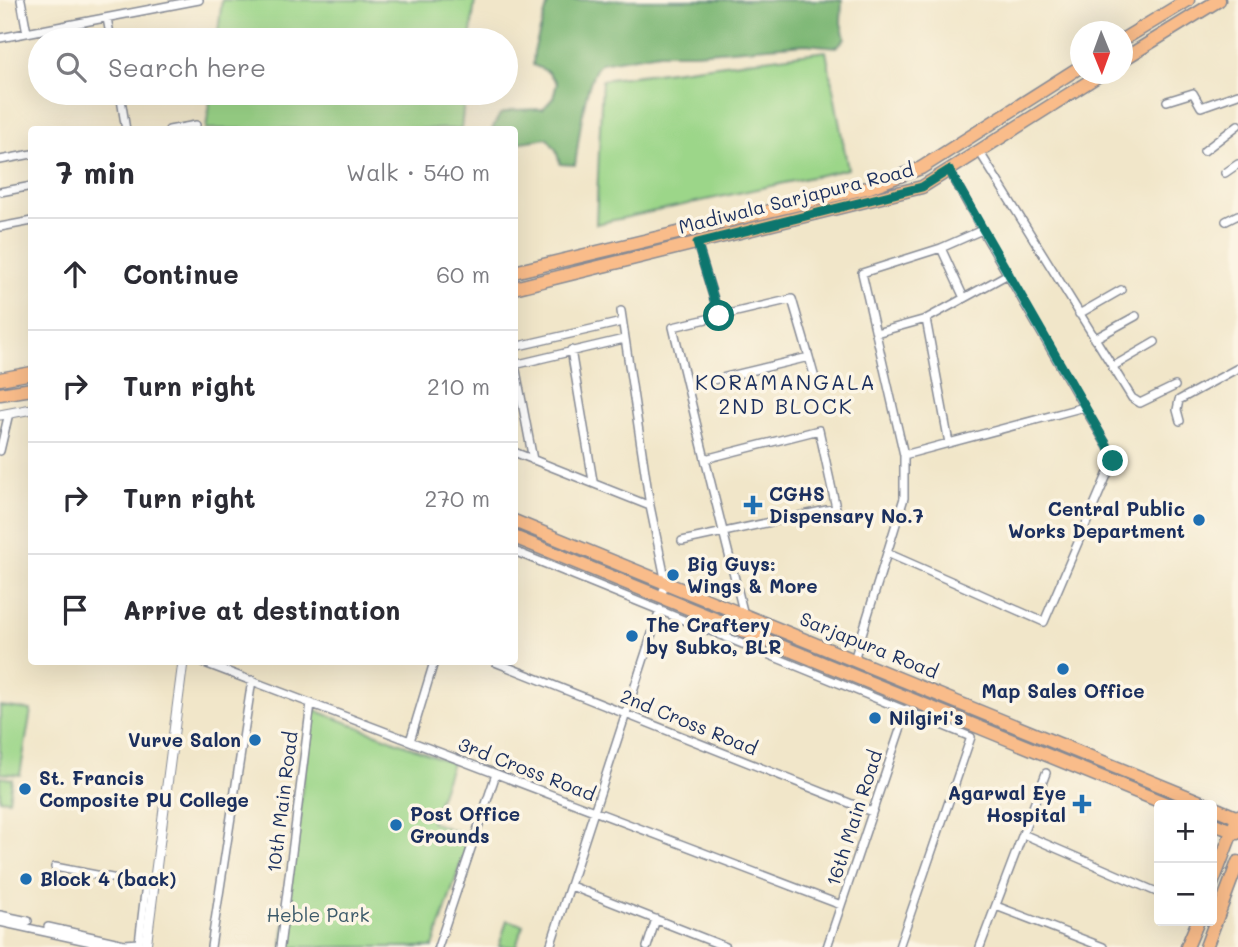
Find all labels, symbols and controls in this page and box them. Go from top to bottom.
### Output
north arrow [1070,21,1133,84]
search box [28,28,518,105]
icon: search [52,48,90,86]
text: Search here [108,50,266,84]
text: 7 min [56,152,135,192]
street label: Madiwala Sarjapura Road [676,156,916,239]
text: Walk · 540 m [346,157,490,187]
icon: ahead [56,255,94,293]
text: Continue [123,257,239,291]
text: 60 m [436,259,490,289]
route start [703,300,734,331]
icon: right [56,367,94,405]
district label: KORAMANGALA 2ND BLOCK [695,368,877,419]
text: Turn right [123,369,256,403]
text: 210 m [427,371,490,401]
route end [1097,445,1128,476]
icon: right [56,479,94,517]
text: Turn right [123,481,256,515]
place label: CGHS Dispensary No.7 [769,481,924,528]
text: 270 m [425,483,490,513]
marker: CGHS Dispensary No.7 [743,495,763,515]
place label: Central Public Works Department [1008,496,1185,543]
marker: Central Public Works Department [1191,512,1207,528]
place label: Big Guys: Wings & More [687,551,817,598]
marker: Big Guys: Wings & More [665,567,681,583]
icon: arrive [56,591,94,629]
text: Arrive at destination [123,593,400,627]
street label: Sarjapura Road [796,605,942,684]
place label: The Craftery by Subko, BLR [646,612,782,659]
marker: The Craftery by Subko, BLR [624,628,640,644]
marker: Map Sales Office [1055,661,1071,677]
place label: Map Sales Office [981,678,1145,703]
street label: 2nd Cross Road [617,683,761,760]
place label: Nilgiri's [889,705,964,730]
marker: Nilgiri's [867,710,883,726]
place label: Vurve Salon [128,727,241,752]
street label: 10th Main Road [260,730,303,874]
street label: 3rd Cross Road [455,731,599,806]
marker: Vurve Salon [247,732,263,748]
street label: 16th Main Road [820,747,887,889]
place label: St. Francis Composite PU College [39,765,249,812]
place label: Agarwal Eye Hospital [948,780,1066,827]
marker: St. Francis Composite PU College [17,781,33,797]
marker: Agarwal Eye Hospital [1072,794,1092,814]
map controls [1154,800,1217,926]
button: + [1154,800,1217,863]
place label: Post Office Grounds [410,801,520,848]
marker: Post Office Grounds [388,817,404,833]
button: − [1154,863,1217,926]
place label: Block 4 (back) [40,866,176,891]
marker: Block 4 (back) [18,871,34,887]
park label: Heble Park [266,902,370,927]

